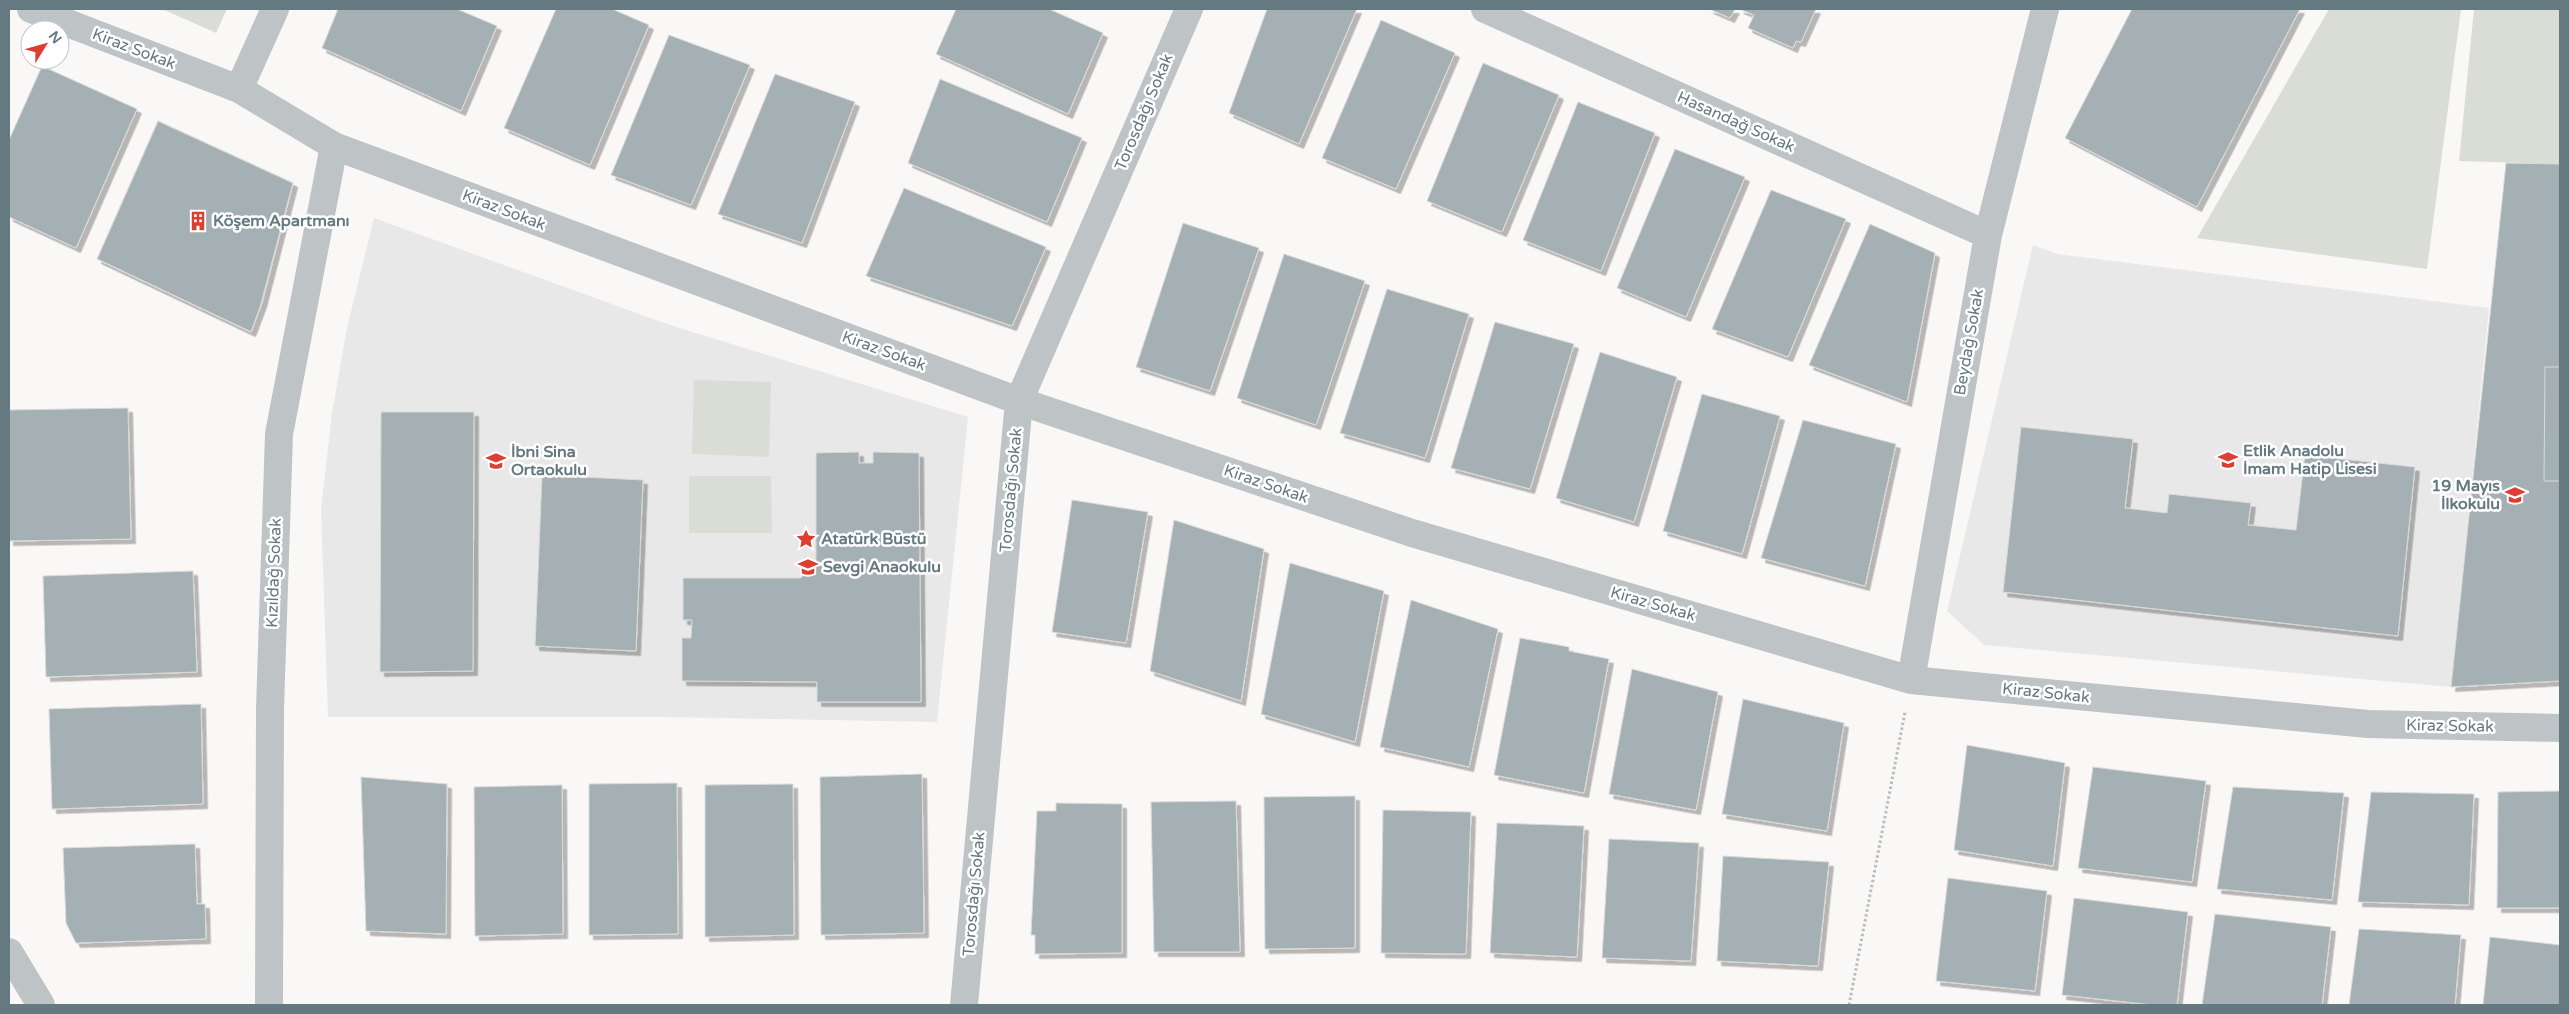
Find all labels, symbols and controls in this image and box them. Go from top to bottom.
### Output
north arrow [20,20,70,70]
street label: Kiraz Sokak [89,24,179,74]
text: N [45,28,65,47]
street label: Torosdağı Sokak [1110,50,1178,173]
street label: Hasandağ Sokak [1674,87,1798,157]
street label: Kiraz Sokak [459,185,549,235]
building icon: Köşem Apartmanı [187,210,209,232]
place label: Köşem Apartmanı [213,211,350,231]
street label: Beydağ Sokak [1950,287,1988,397]
street label: Kiraz Sokak [839,327,929,376]
street label: Torosdağı Sokak [996,427,1026,553]
place label: Etlik Anadolu İmam Hatip Lisesi [2243,441,2377,479]
place label: İbni Sina Ortaokulu [511,442,587,480]
school or university icon: Etlik Anadolu İmam Hatip Lisesi [2217,449,2239,471]
school or university icon: İbni Sina Ortaokulu [485,450,507,472]
street label: Kiraz Sokak [1221,460,1311,508]
place label: 19 Mayıs İlkokulu [2431,476,2500,514]
school or university icon: 19 Mayıs İlkokulu [2504,484,2526,506]
street label: Kızıldağ Sokak [262,517,286,628]
place icon: Atatürk Büstü [795,528,817,550]
place label: Atatürk Büstü [821,529,927,549]
school or university icon: Sevgi Anaokulu [797,556,819,578]
place label: Sevgi Anaokulu [823,557,941,577]
street label: Kiraz Sokak [1608,582,1698,626]
street label: Kiraz Sokak [2001,678,2091,708]
street label: Kiraz Sokak [2406,715,2494,737]
street label: Torosdağı Sokak [959,831,989,957]

